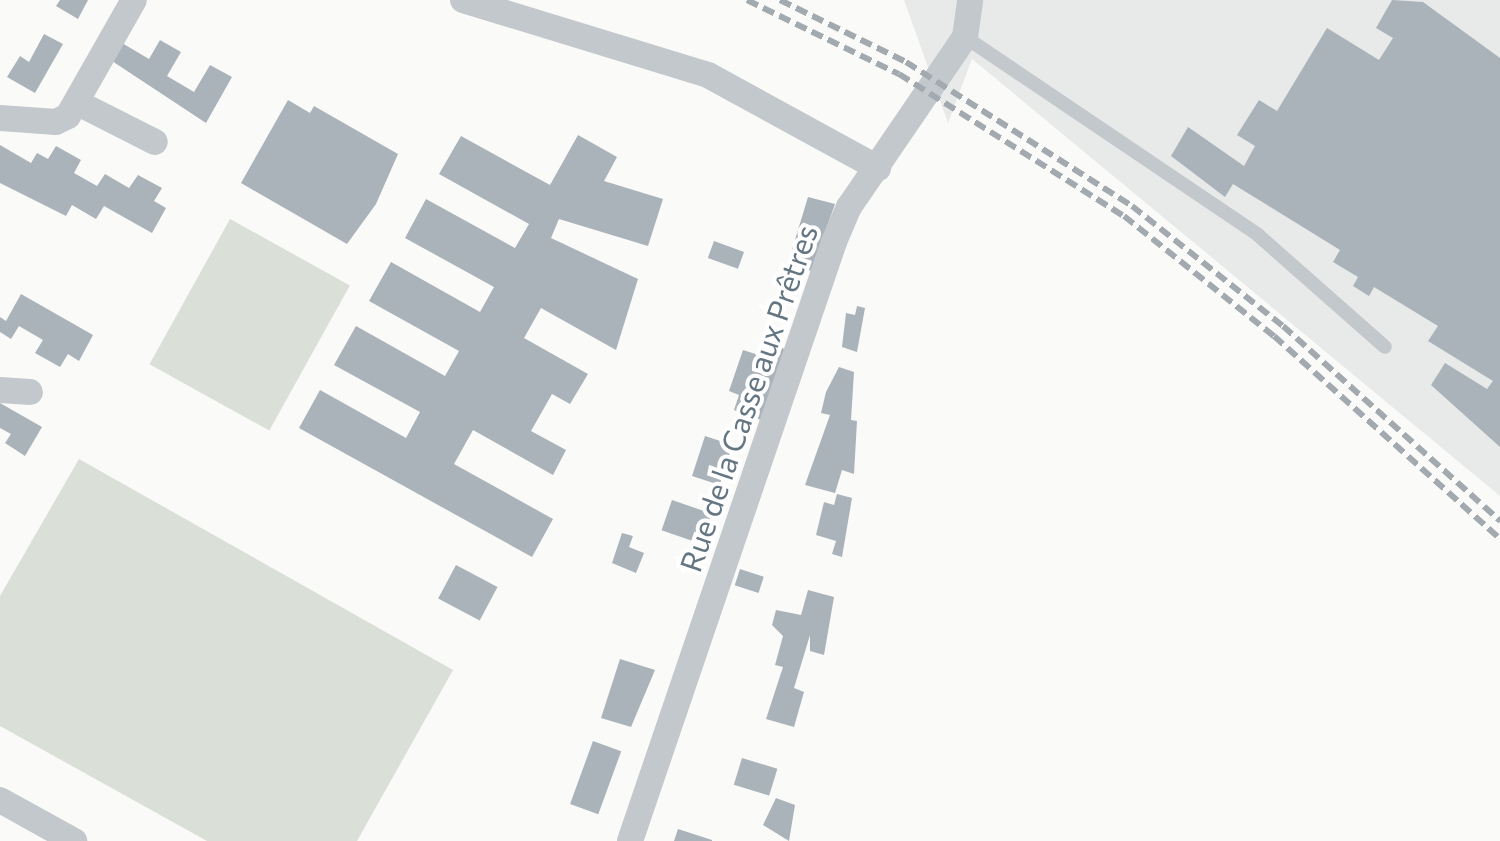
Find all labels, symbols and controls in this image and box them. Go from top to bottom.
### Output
street label: Rue de la Casse aux Prêtres [672,220,824,576]

